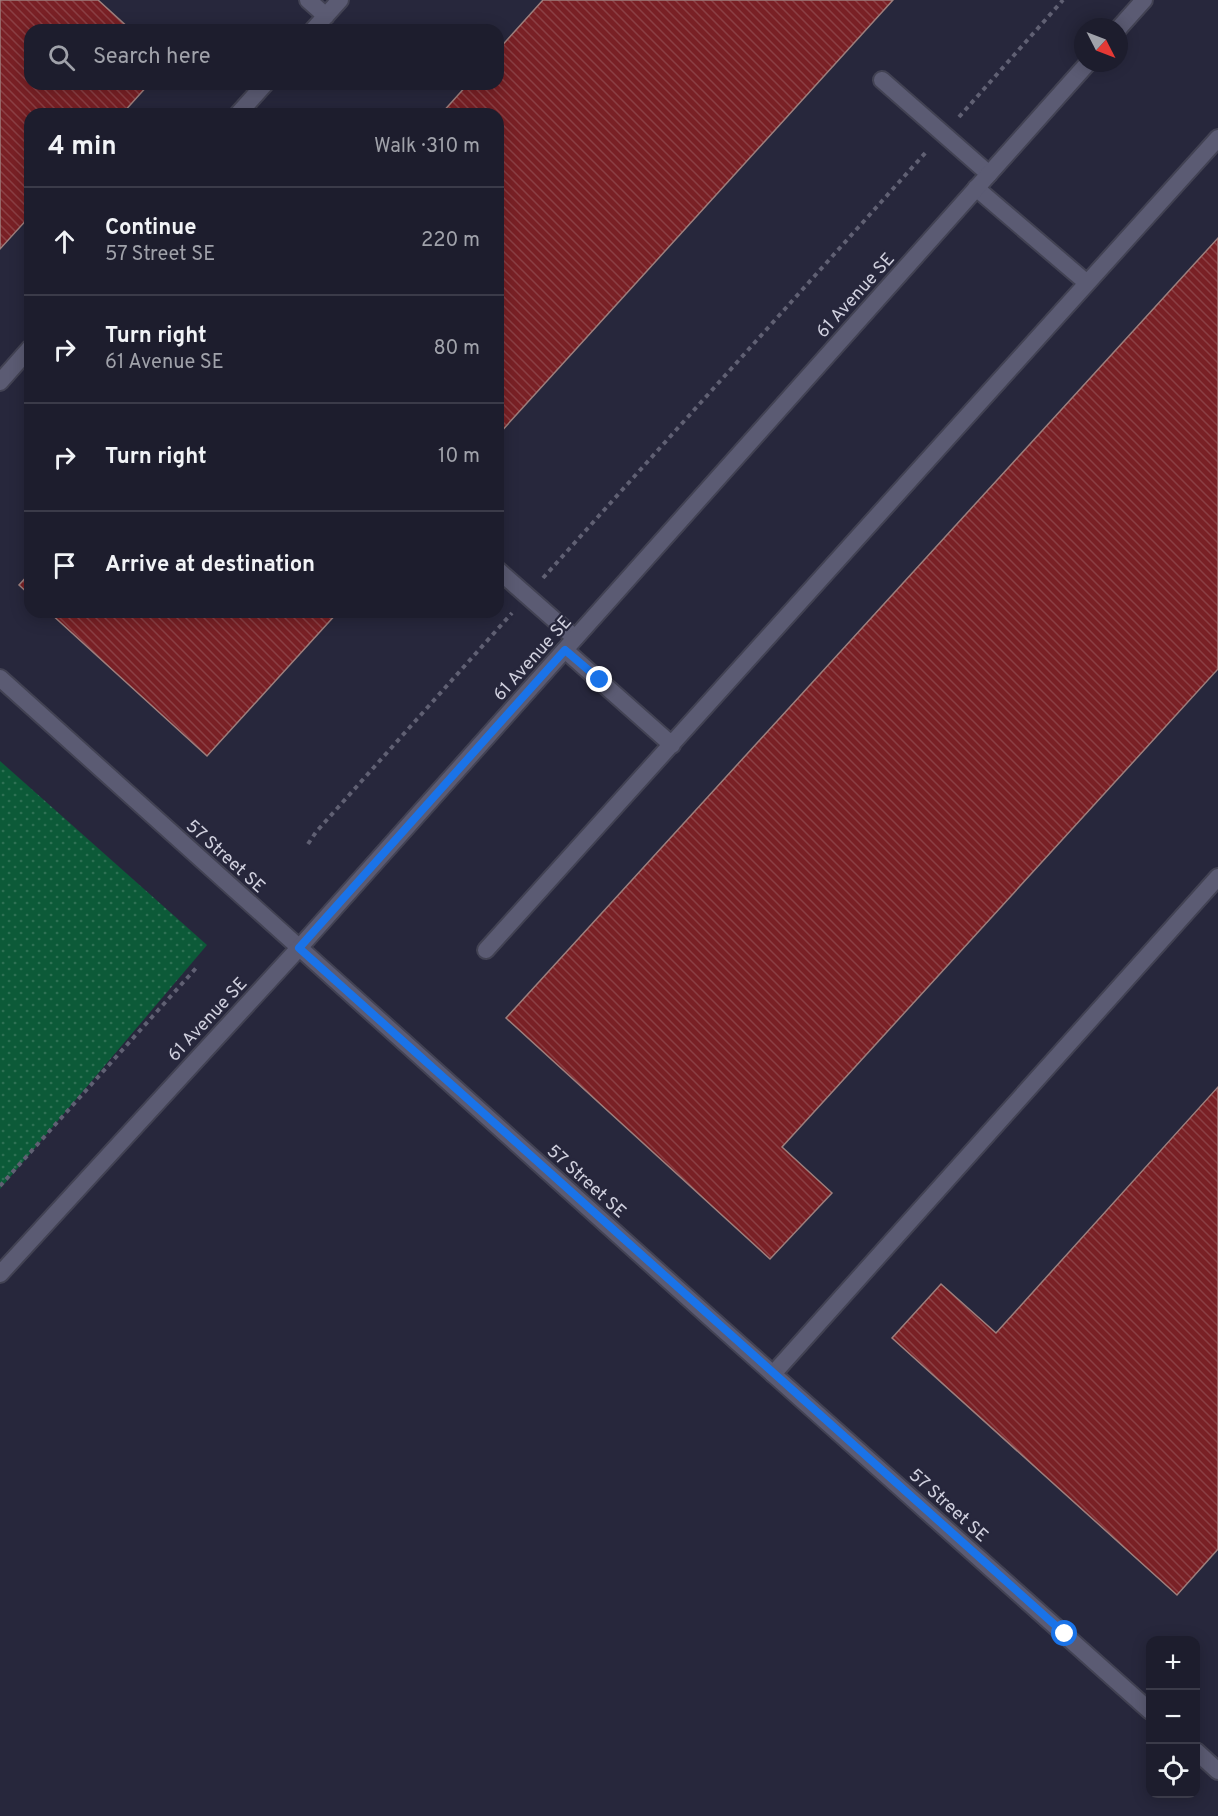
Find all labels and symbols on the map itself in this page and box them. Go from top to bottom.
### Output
north arrow [1074,18,1128,72]
street label: 61 Avenue SE [812,249,900,343]
street label: 61 Avenue SE [489,612,577,706]
route end [586,666,612,692]
street label: 57 Street SE [180,815,270,899]
street label: 61 Avenue SE [163,973,253,1067]
street label: 57 Street SE [541,1140,631,1224]
street label: 57 Street SE [903,1464,993,1548]
route start [1051,1620,1077,1646]

